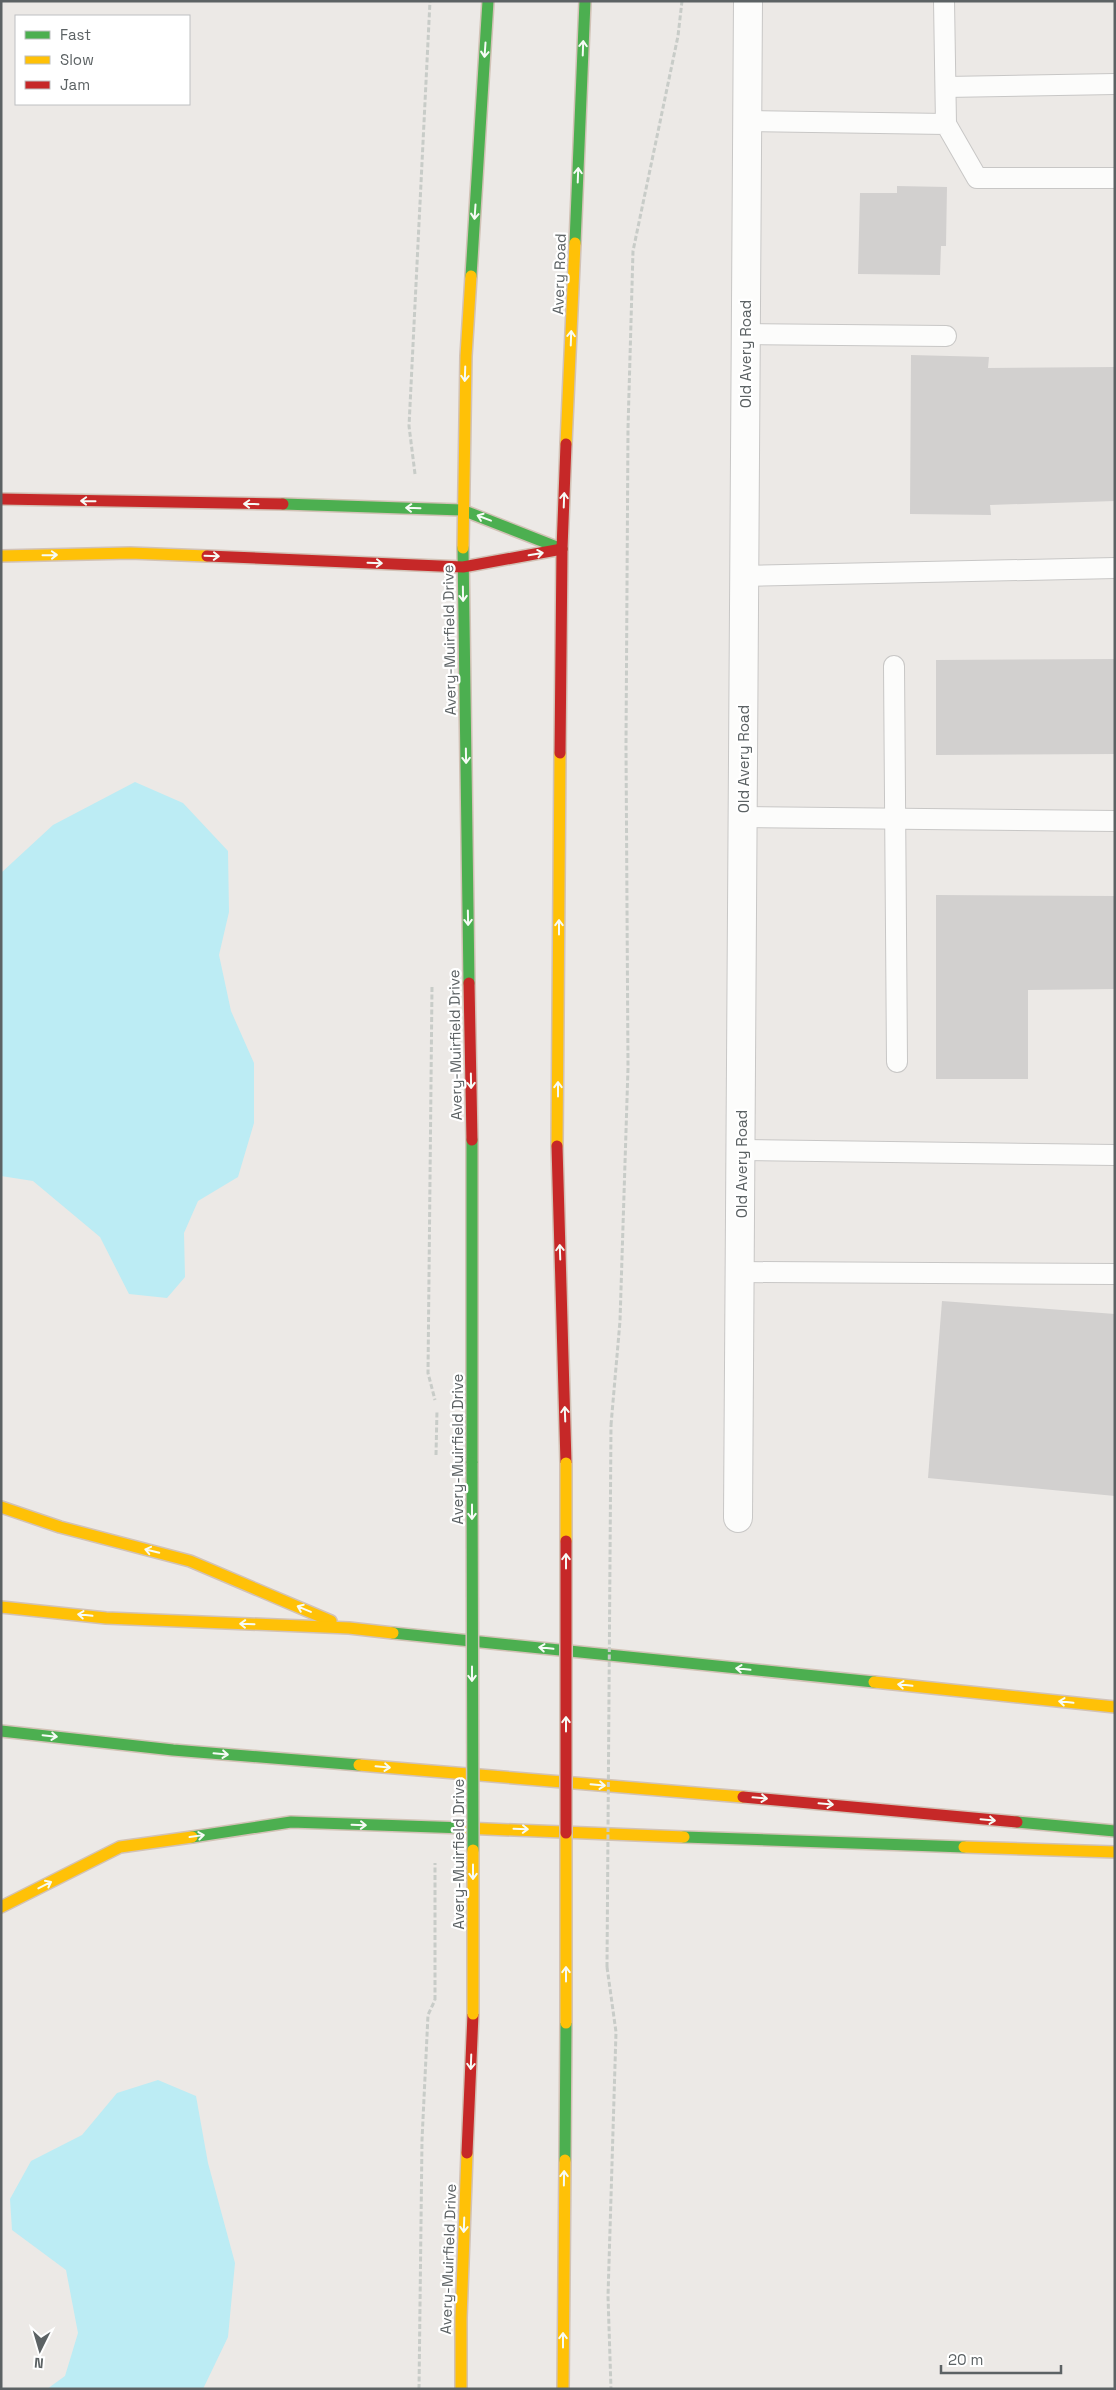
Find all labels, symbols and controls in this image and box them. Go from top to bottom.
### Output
legend [15,15,190,105]
text: Fast [60,25,91,44]
one-way arrow [578,40,588,56]
one-way arrow [480,42,489,58]
text: Slow [60,50,94,69]
text: Jam [60,75,90,94]
one-way arrow [573,168,582,184]
one-way arrow [470,204,479,220]
street label: Avery Road [548,233,570,315]
street label: Old Avery Road [736,300,755,408]
one-way arrow [566,330,576,346]
one-way arrow [461,366,470,382]
one-way arrow [560,492,569,508]
one-way arrow [80,496,96,506]
one-way arrow [243,499,259,508]
one-way arrow [405,503,422,513]
one-way arrow [477,513,492,523]
one-way arrow [528,548,544,558]
one-way arrow [42,550,58,559]
one-way arrow [204,551,220,561]
one-way arrow [366,558,382,568]
street label: Avery-Muirfield Drive [438,564,460,716]
one-way arrow [458,585,468,601]
street label: Old Avery Road [734,705,753,813]
one-way arrow [461,748,470,764]
one-way arrow [463,910,473,926]
one-way arrow [554,919,564,936]
street label: Avery-Muirfield Drive [444,969,466,1121]
one-way arrow [466,1072,476,1089]
one-way arrow [553,1082,563,1098]
street label: Old Avery Road [732,1110,751,1218]
one-way arrow [555,1244,565,1260]
street label: Avery-Muirfield Drive [448,1373,467,1524]
one-way arrow [560,1406,570,1422]
one-way arrow [467,1503,477,1519]
one-way arrow [145,1546,161,1555]
one-way arrow [561,1554,571,1570]
one-way arrow [297,1604,312,1613]
one-way arrow [77,1611,93,1620]
one-way arrow [240,1619,256,1628]
one-way arrow [539,1643,555,1653]
one-way arrow [735,1664,751,1673]
one-way arrow [467,1666,477,1682]
one-way arrow [897,1680,913,1690]
one-way arrow [1059,1697,1075,1707]
one-way arrow [561,1716,571,1732]
one-way arrow [41,1731,57,1741]
one-way arrow [213,1749,229,1758]
one-way arrow [375,1762,391,1772]
street label: Avery-Muirfield Drive [449,1778,468,1929]
one-way arrow [589,1780,605,1790]
one-way arrow [751,1794,767,1803]
one-way arrow [818,1800,834,1809]
one-way arrow [980,1815,996,1824]
one-way arrow [351,1820,367,1829]
one-way arrow [513,1825,529,1834]
one-way arrow [189,1830,205,1840]
one-way arrow [468,1863,478,1879]
one-way arrow [37,1880,52,1889]
one-way arrow [561,1966,571,1982]
one-way arrow [466,2054,475,2070]
one-way arrow [559,2170,569,2186]
street label: Avery-Muirfield Drive [436,2183,460,2335]
one-way arrow [460,2217,469,2233]
north arrow [15,2325,65,2375]
one-way arrow [558,2332,568,2348]
scale bar [941,2342,1061,2374]
text: 20 m [948,2350,983,2369]
text: N [33,2354,44,2372]

